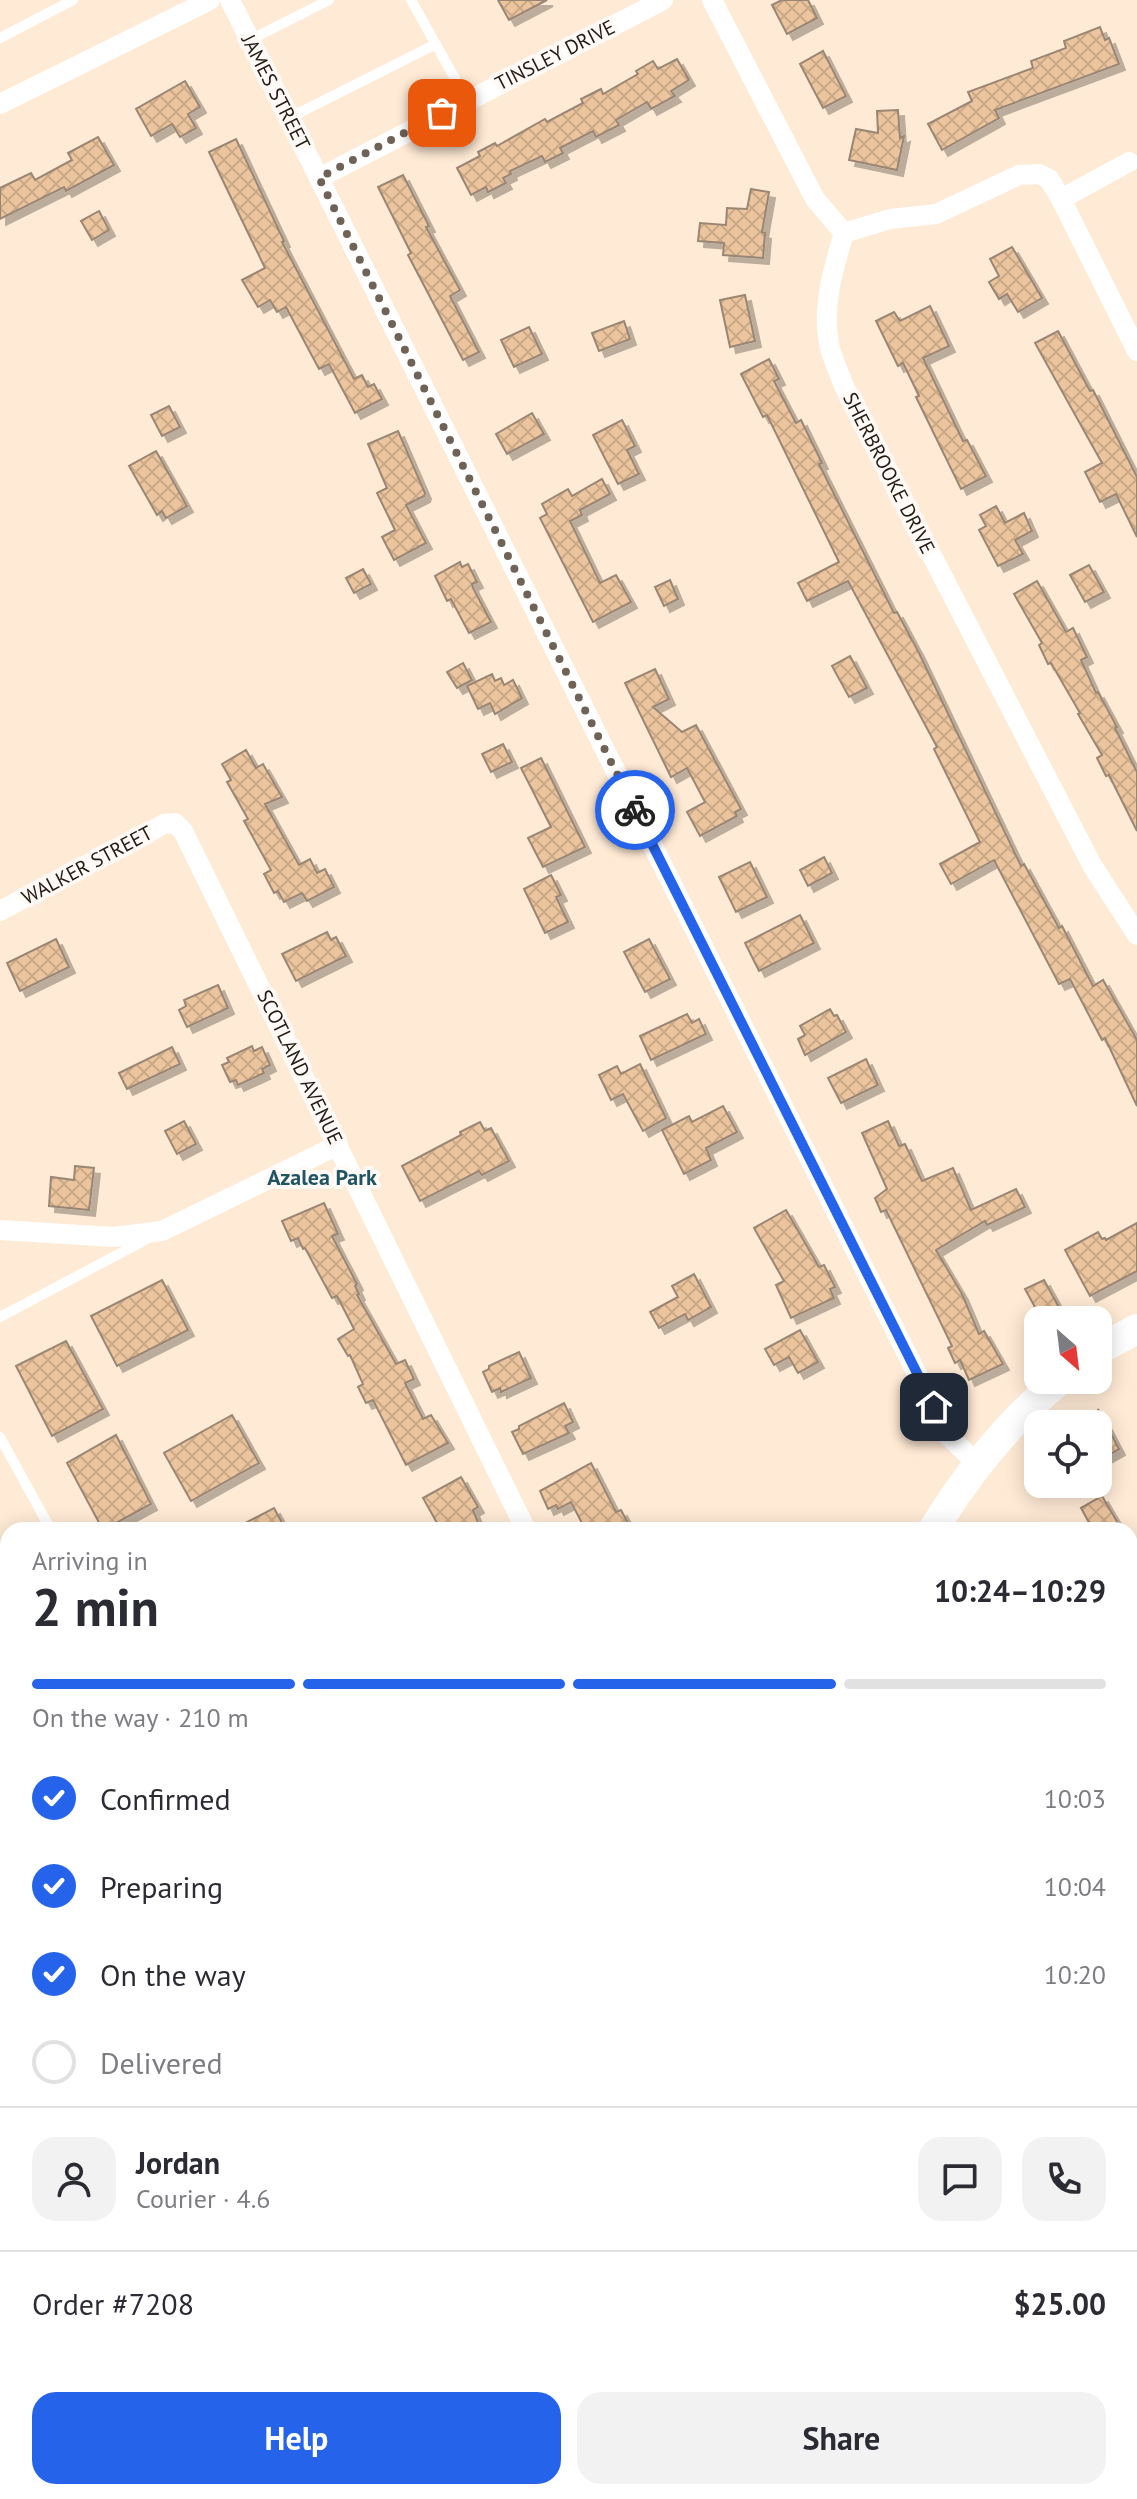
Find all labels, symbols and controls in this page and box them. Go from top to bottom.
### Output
street label: TINSLEY DRIVE [491,14,619,96]
street label: JAMES STREET [235,29,316,154]
pin [408,79,476,147]
icon: bag [420,91,464,135]
street label: SHERBROOKE DRIVE [837,388,941,558]
courier [595,770,675,850]
icon: bike [613,788,657,832]
street label: WALKER STREET [17,820,157,910]
street label: SCOTLAND AVENUE [251,985,349,1149]
district label: Azalea Park [267,1163,377,1191]
north arrow [1024,1306,1112,1394]
map controls [1024,1306,1112,1498]
pin [900,1373,968,1441]
icon: home [912,1385,956,1429]
button: locate [1024,1410,1112,1498]
text: Arriving in [32,1544,148,1577]
text: 10:24–10:29 [934,1571,1106,1610]
text: 2 min [32,1573,159,1640]
text: On the way · 210 m [32,1701,249,1734]
icon: check [32,1776,76,1820]
text: Confirmed [100,1779,231,1818]
text: 10:03 [1044,1782,1106,1815]
icon: check [32,1864,76,1908]
text: Preparing [100,1867,223,1906]
text: 10:04 [1044,1870,1106,1903]
icon: check [32,1952,76,1996]
text: On the way [100,1955,246,1994]
text: 10:20 [1044,1958,1106,1991]
text: Delivered [100,2043,223,2082]
button: person [32,2137,116,2221]
button: chat [918,2137,1002,2221]
button: phone [1022,2137,1106,2221]
text: Jordan [136,2143,220,2182]
text: Courier · 4.6 [136,2182,270,2215]
text: Order #7208 [32,2284,194,2323]
text: $25.00 [1014,2284,1106,2323]
button: Help [32,2392,561,2484]
button: Share [577,2392,1106,2484]

